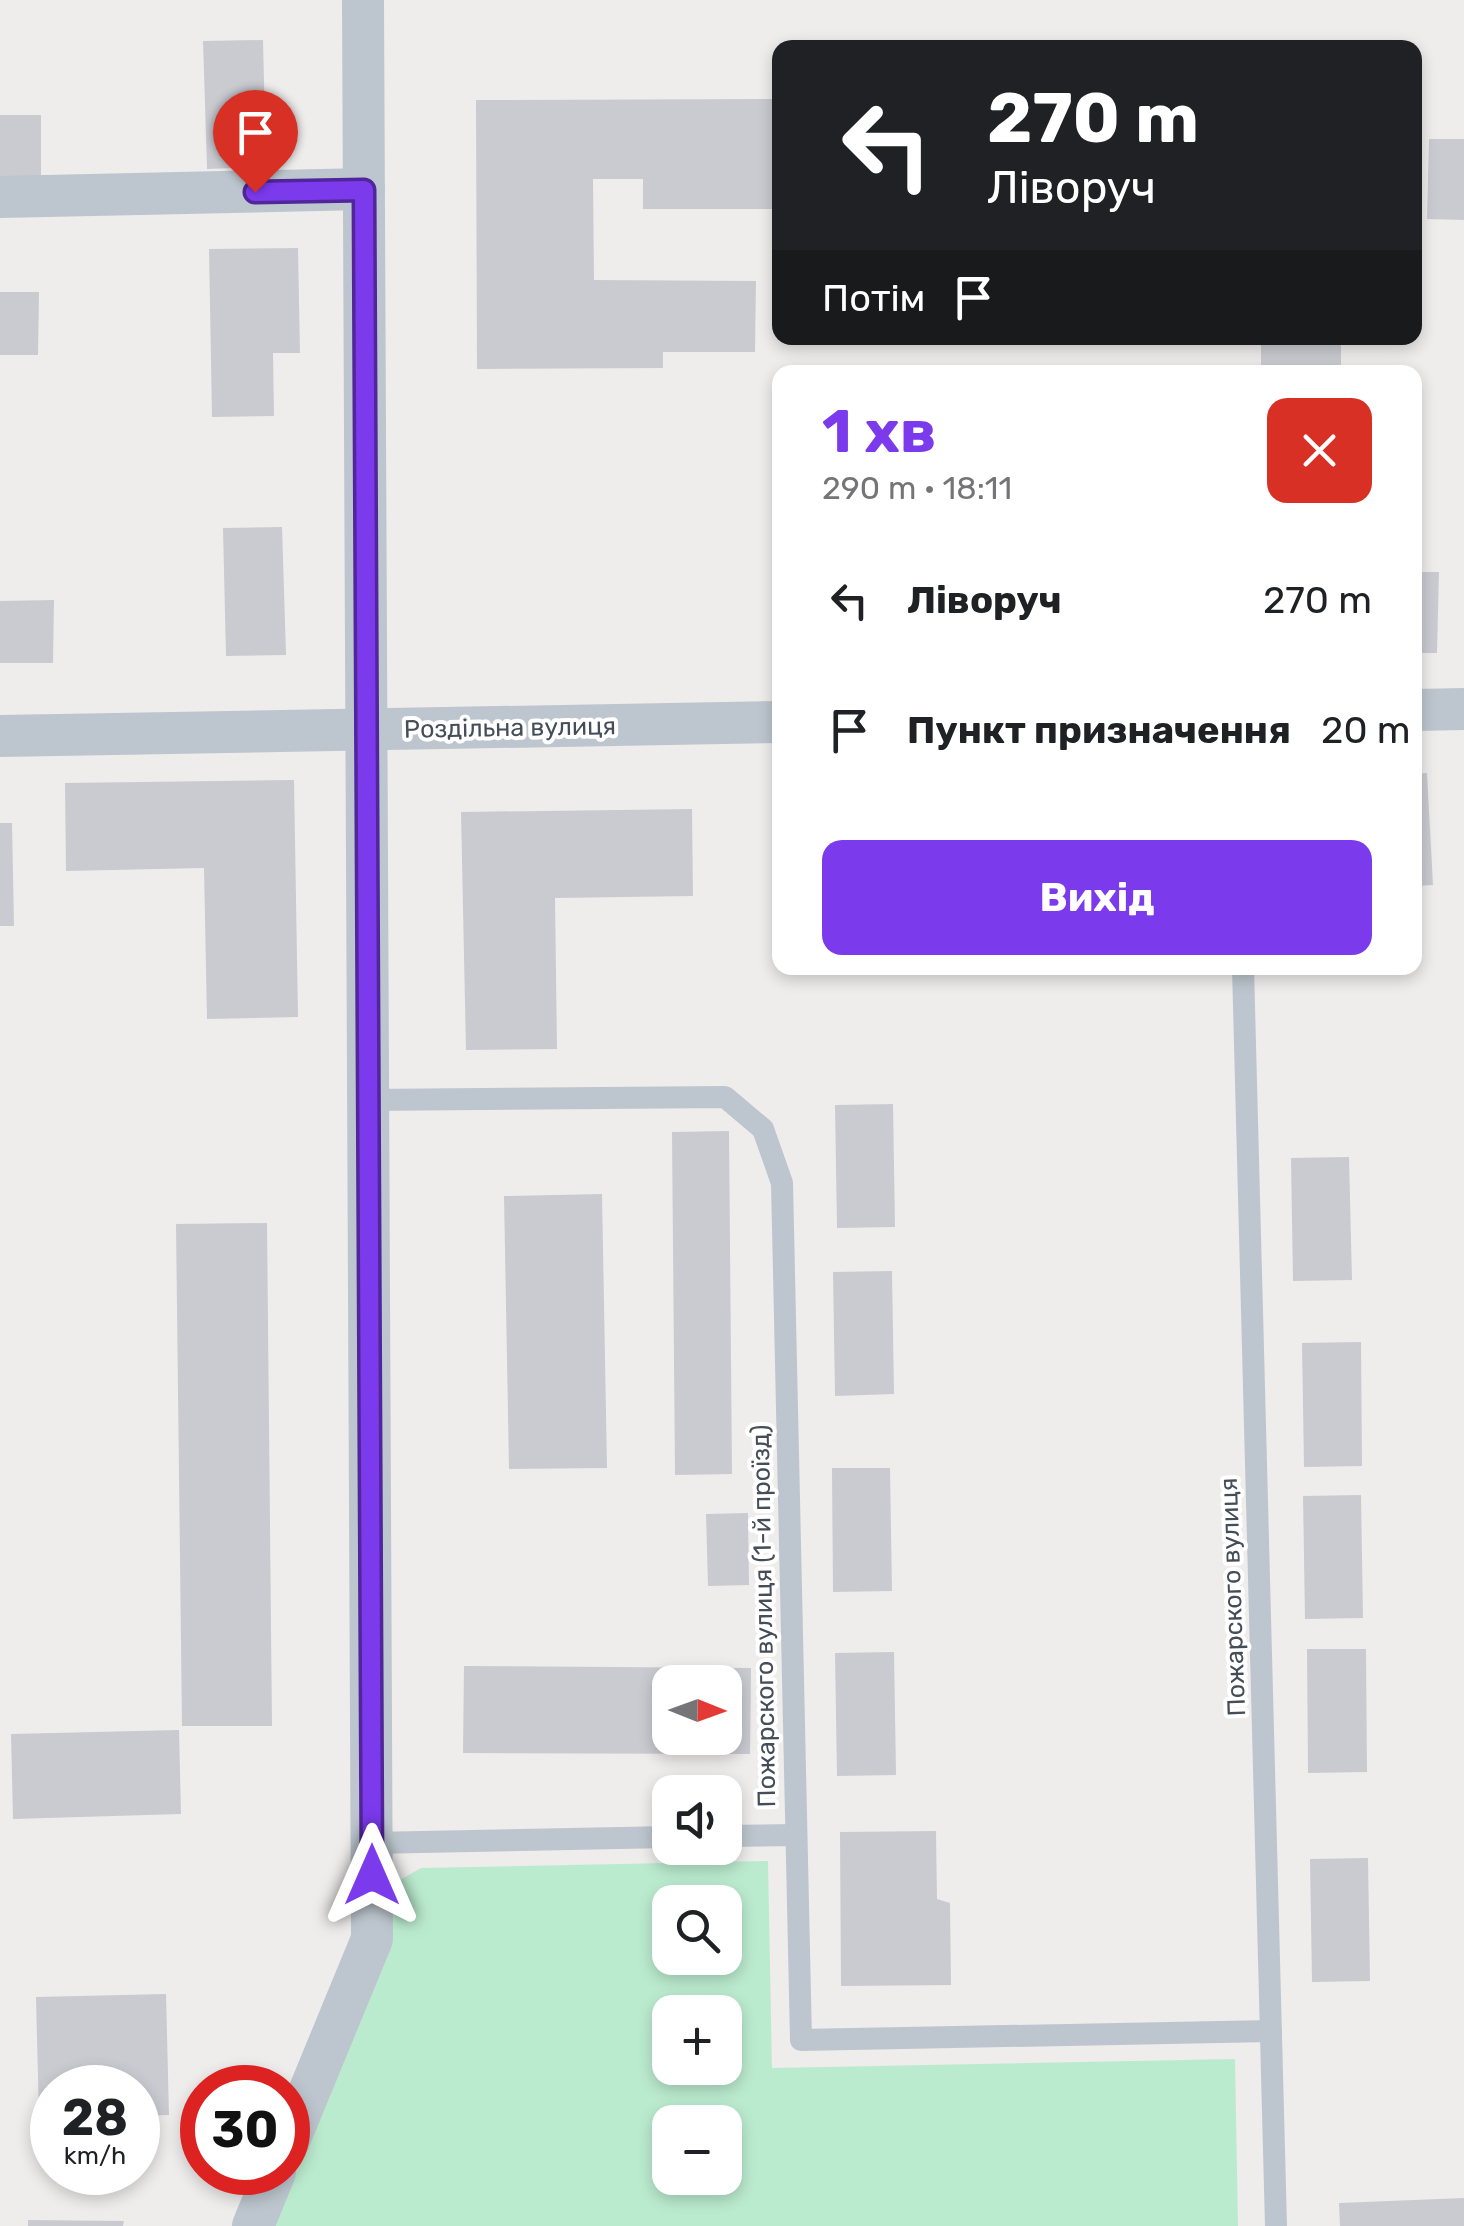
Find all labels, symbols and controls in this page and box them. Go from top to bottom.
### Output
text: 270 m [987,77,1199,160]
icon: left [822,80,952,210]
pin [213,90,298,193]
icon: arrive [228,105,283,160]
text: Ліворуч [987,161,1156,214]
icon: arrive [946,270,1001,325]
text: Потім [822,275,926,321]
text: 1 хв [822,396,936,467]
button: close [1267,398,1372,503]
text: 290 m · 18:11 [822,469,1012,507]
icon: left [822,573,877,628]
text: Ліворуч [907,577,1062,623]
text: 270 m [1263,577,1372,623]
icon: arrive [822,703,877,758]
text: Пункт призначення [907,707,1291,753]
text: 20 m [1321,707,1411,753]
street label: Роздільна вулиця [404,711,616,744]
button: Вихід [822,840,1372,955]
street label: Пожарского вулиця (1-й проїзд) [746,1424,781,1808]
street label: Пожарского вулиця [1214,1477,1251,1717]
north arrow [652,1665,742,1755]
map controls [652,1665,742,2195]
button: sound [652,1775,742,1865]
position arrow [320,1823,424,1927]
button: search [652,1885,742,1975]
button: + [652,1995,742,2085]
speed limit sign: 30 [180,2065,310,2195]
text: 28 [62,2088,128,2148]
button: − [652,2105,742,2195]
text: km/h [64,2141,126,2170]

